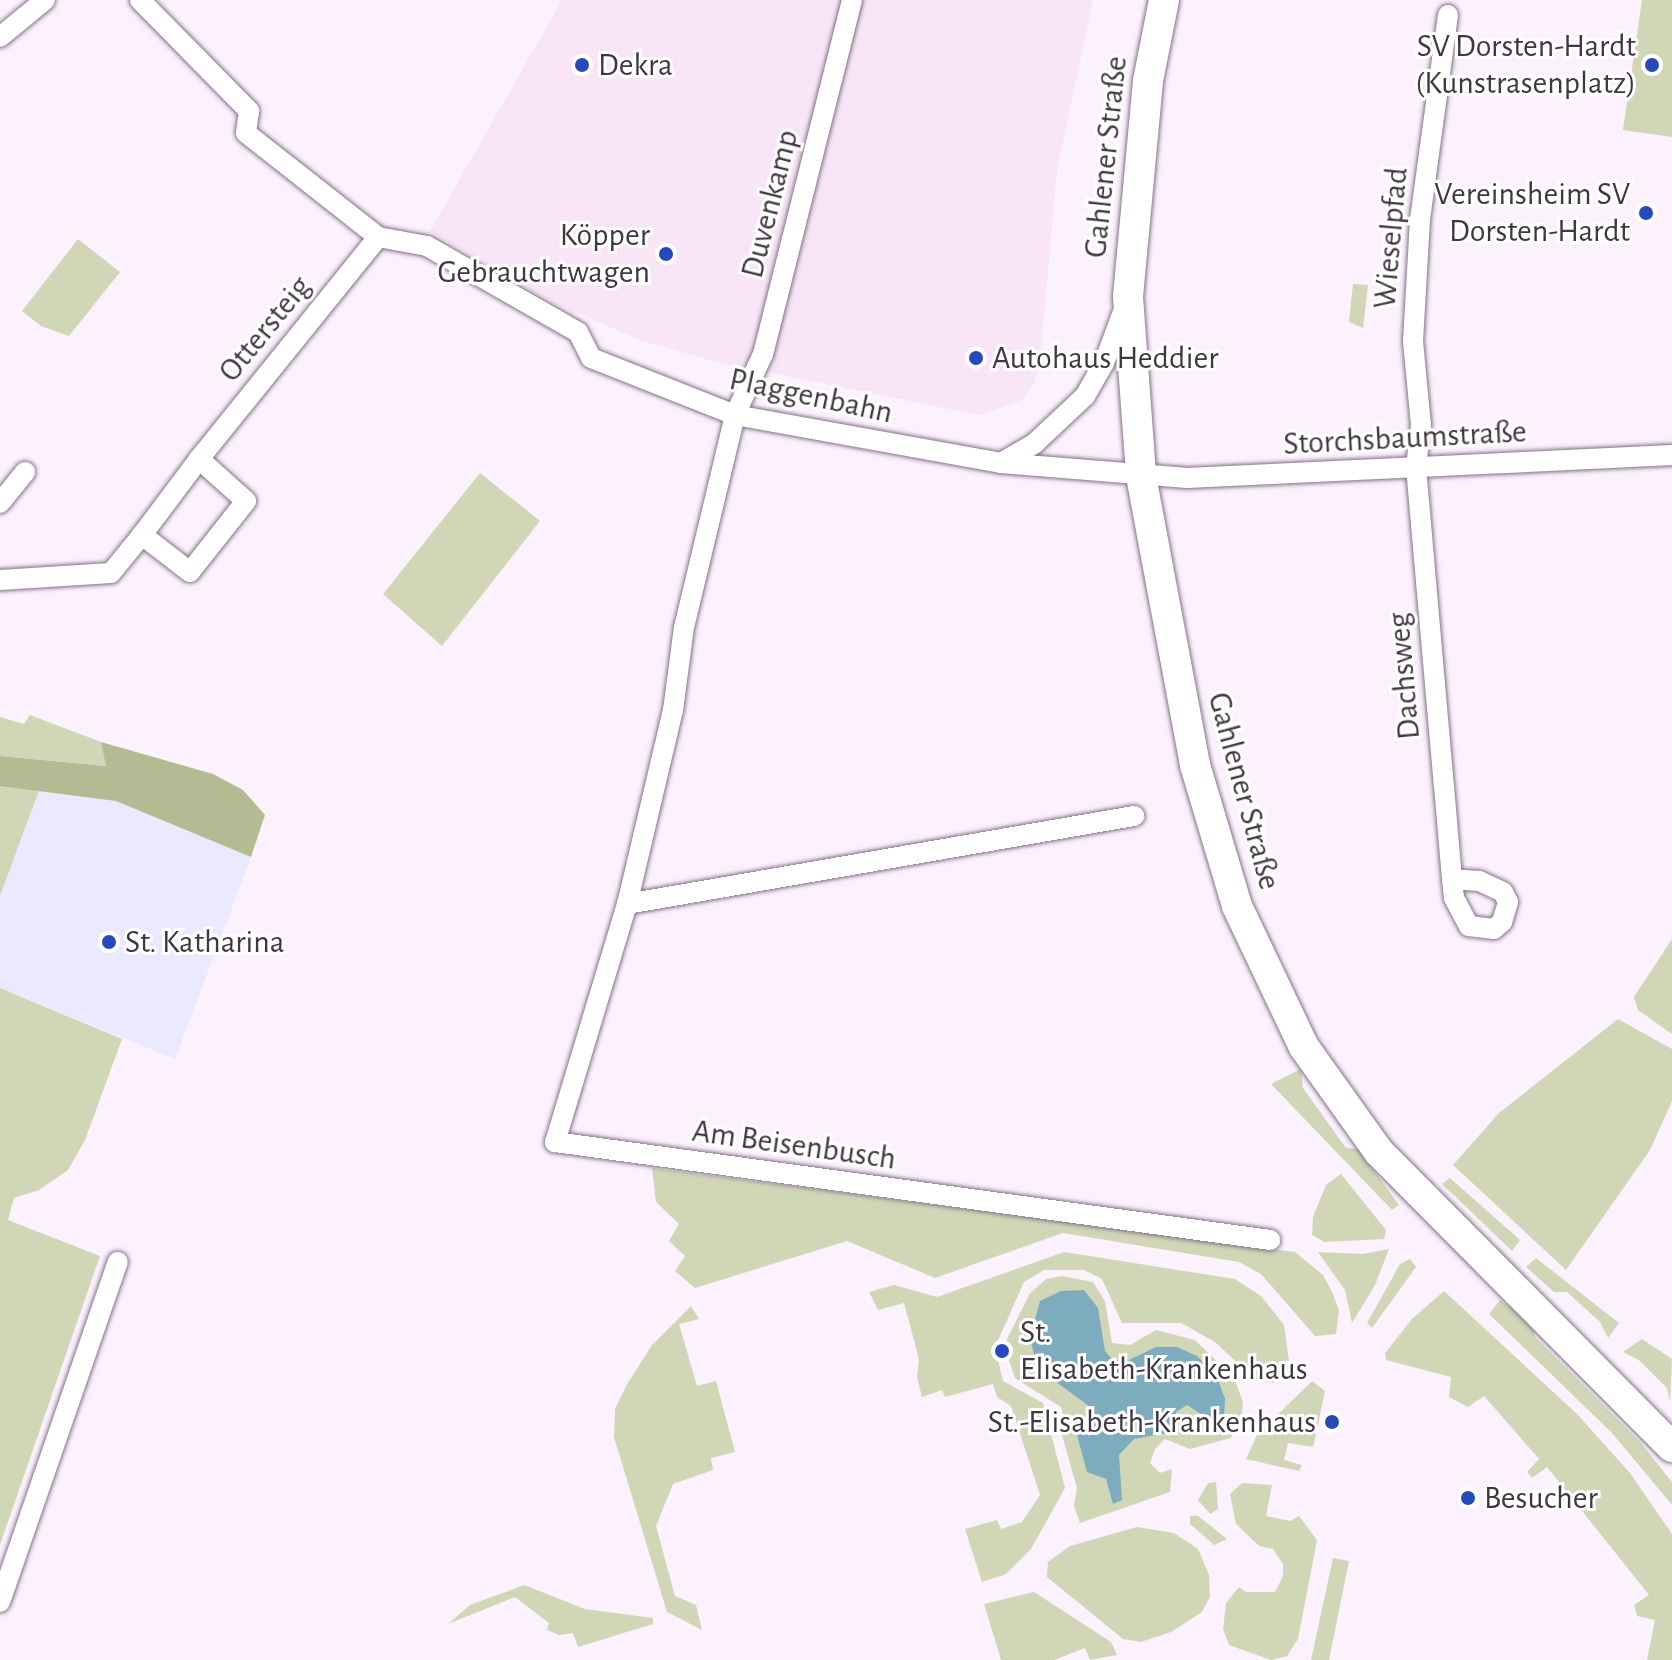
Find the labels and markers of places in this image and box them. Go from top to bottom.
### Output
place label: SV Dorsten-Hardt (Kunstrasenplatz) [1415,28,1636,103]
place label: Dekra [598,46,673,84]
marker: Dekra [573,56,591,74]
marker: SV Dorsten-Hardt (Kunstrasenplatz) [1643,56,1661,74]
place label: Vereinsheim SV Dorsten-Hardt [1434,176,1630,251]
marker: Vereinsheim SV Dorsten-Hardt [1637,204,1655,222]
place label: Köpper Gebrauchtwagen [438,217,650,292]
marker: Köpper Gebrauchtwagen [657,245,675,263]
place label: Autohaus Heddier [992,339,1218,377]
marker: Autohaus Heddier [967,349,985,367]
place label: St. Katharina [125,923,285,961]
marker: St. Katharina [100,933,118,951]
place label: St. Elisabeth-Krankenhaus [1020,1314,1308,1389]
marker: St. Elisabeth-Krankenhaus [991,1340,1013,1362]
place label: St.-Elisabeth-Krankenhaus [988,1403,1316,1441]
marker: St.-Elisabeth-Krankenhaus [1323,1413,1341,1431]
place label: Besucher [1484,1479,1598,1517]
marker: Besucher [1459,1489,1477,1507]

